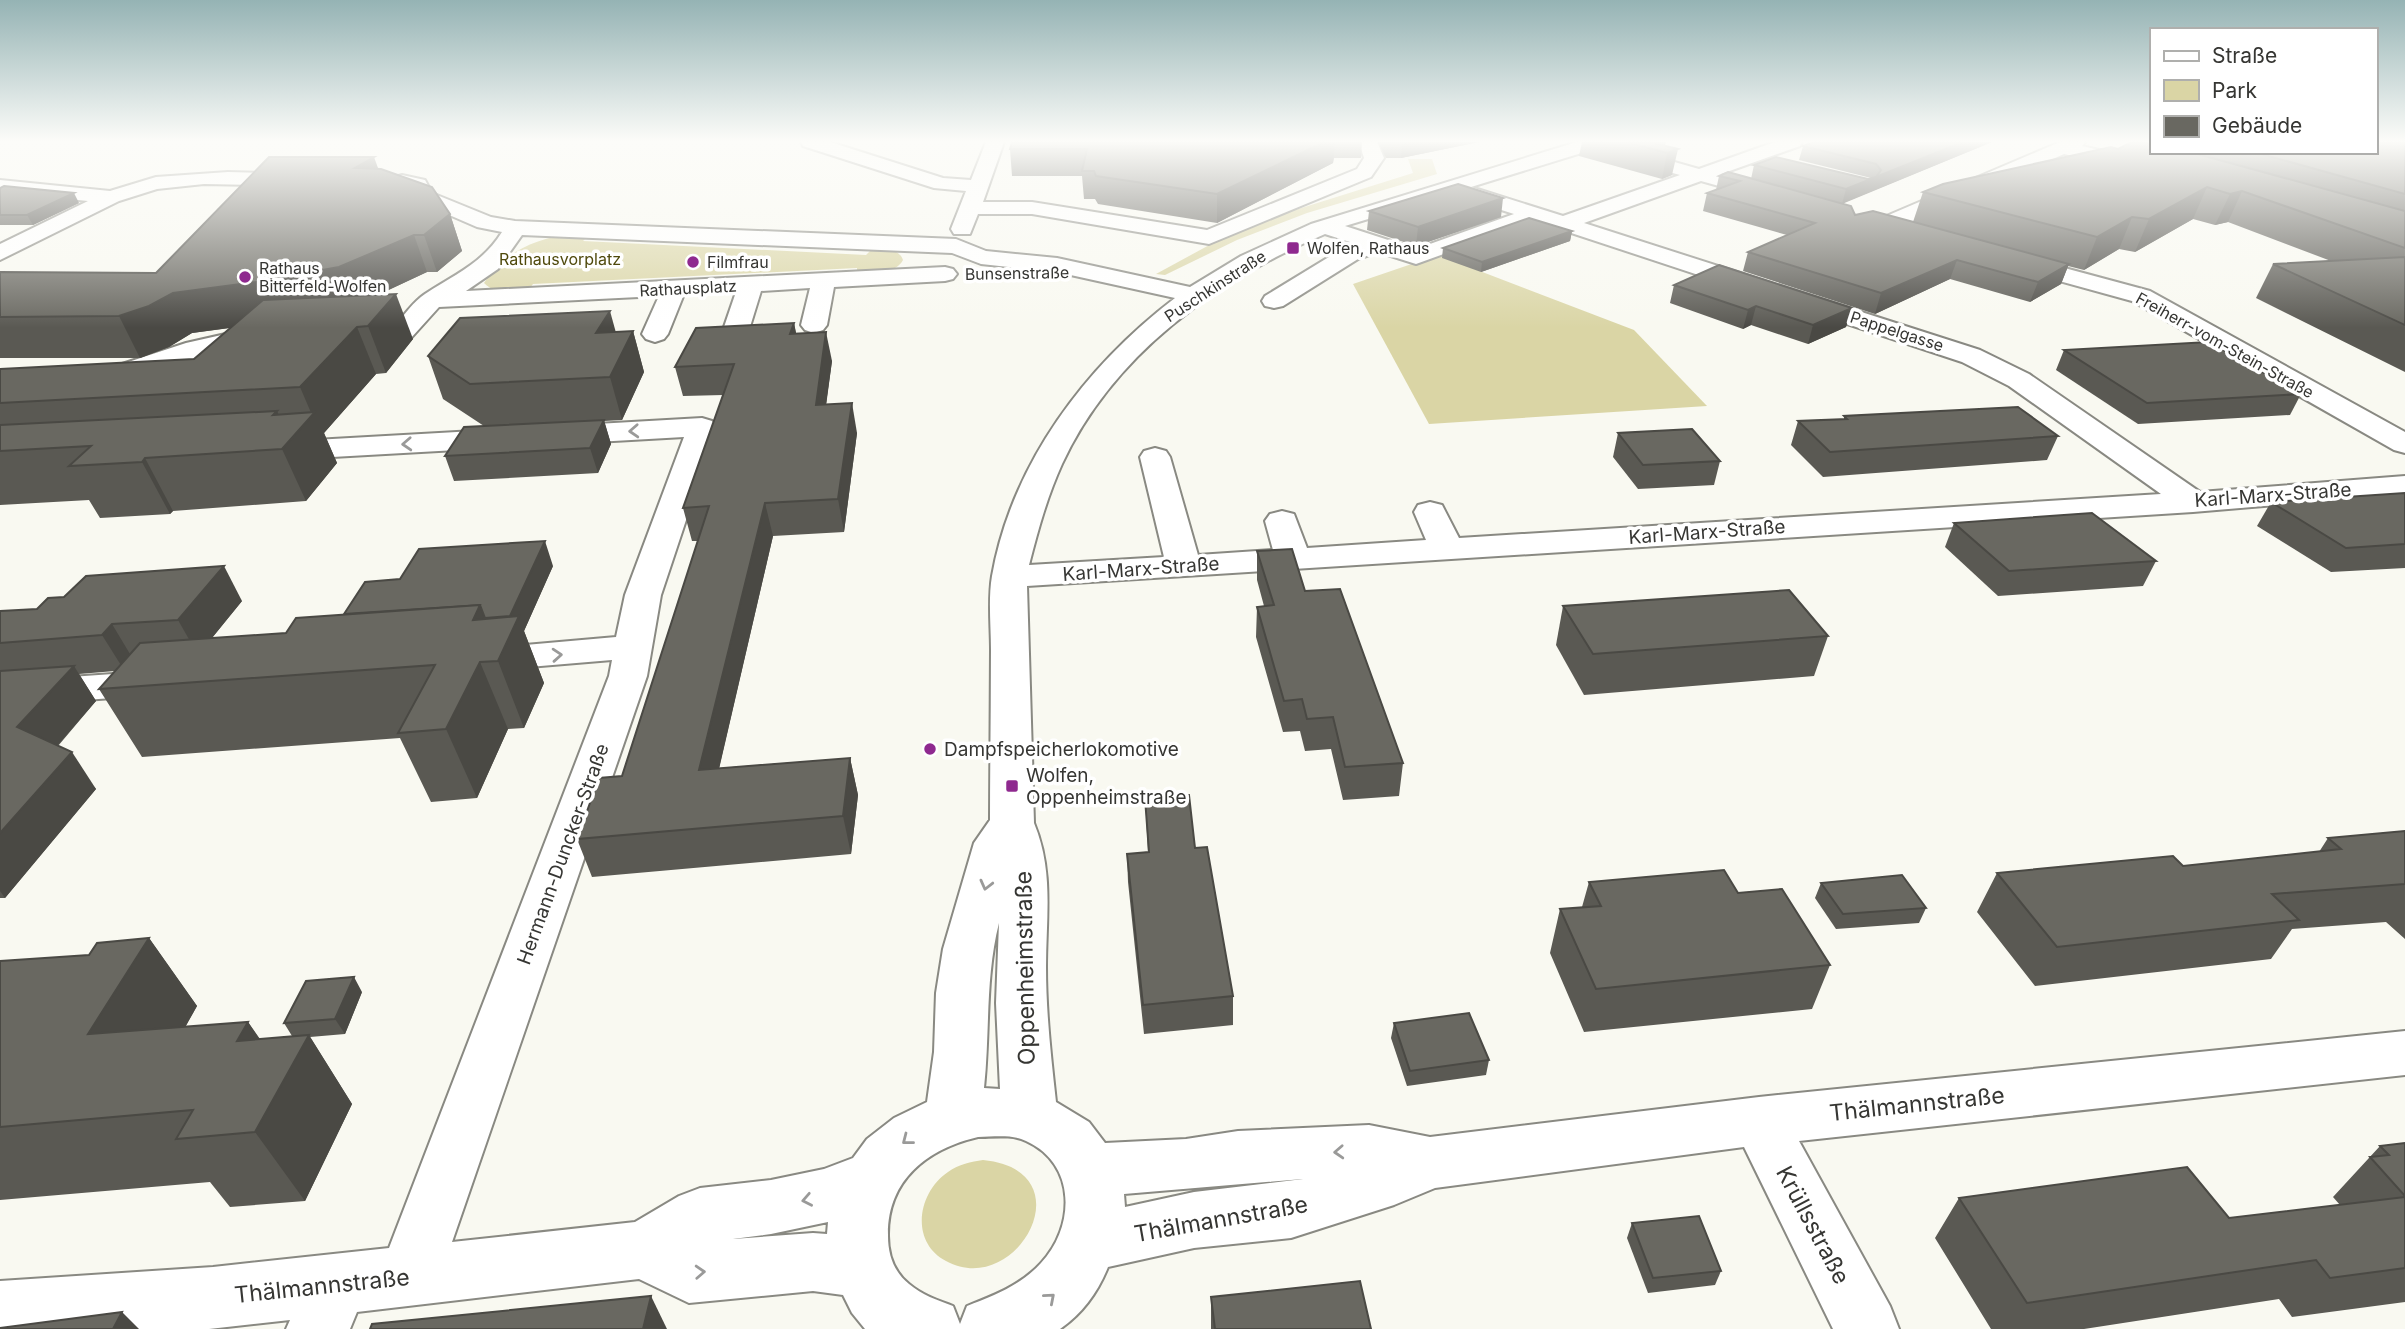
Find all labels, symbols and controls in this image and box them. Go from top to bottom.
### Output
legend [2150,28,2377,154]
text: Straße [2212,43,2277,68]
text: Park [2212,78,2257,103]
text: Gebäude [2212,113,2302,138]
place label: Wolfen, Rathaus [1307,238,1430,258]
marker: Wolfen, Rathaus [1285,240,1301,256]
street label: Puschkinstraße [1161,246,1269,326]
park label: Rathausvorplatz [499,249,621,269]
place label: Filmfrau [707,252,769,272]
marker: Filmfrau [685,254,701,270]
place label: Rathaus Bitterfeld-Wolfen [259,258,387,296]
street label: Bunsenstraße [965,262,1069,284]
marker: Rathaus Bitterfeld-Wolfen [237,269,253,285]
street label: Rathausplatz [639,275,737,301]
street label: Freiherr-vom-Stein-Straße [2132,288,2318,402]
street label: Pappelgasse [1848,306,1946,356]
one-way arrow [629,423,640,438]
one-way arrow [401,436,412,451]
street label: Karl-Marx-Straße [2194,478,2352,512]
street label: Karl-Marx-Straße [1628,515,1786,549]
street label: Karl-Marx-Straße [1062,552,1220,586]
one-way arrow [552,647,563,662]
place label: Dampfspeicherlokomotive [944,738,1179,761]
street label: Hermann-Duncker-Straße [512,740,614,968]
marker: Dampfspeicherlokomotive [922,741,938,757]
place label: Wolfen, Oppenheimstraße [1026,764,1187,809]
marker: Wolfen, Oppenheimstraße [1004,778,1020,794]
street label: Oppenheimstraße [1009,871,1041,1065]
one-way arrow [980,878,994,890]
street label: Thälmannstraße [1828,1081,2006,1127]
one-way arrow [902,1132,914,1145]
one-way arrow [1333,1144,1344,1159]
street label: Krüllsstraße [1770,1161,1856,1289]
street label: Thälmannstraße [1132,1190,1310,1248]
one-way arrow [801,1191,813,1206]
street label: Thälmannstraße [233,1263,411,1309]
one-way arrow [695,1265,706,1280]
one-way arrow [1042,1294,1055,1306]

